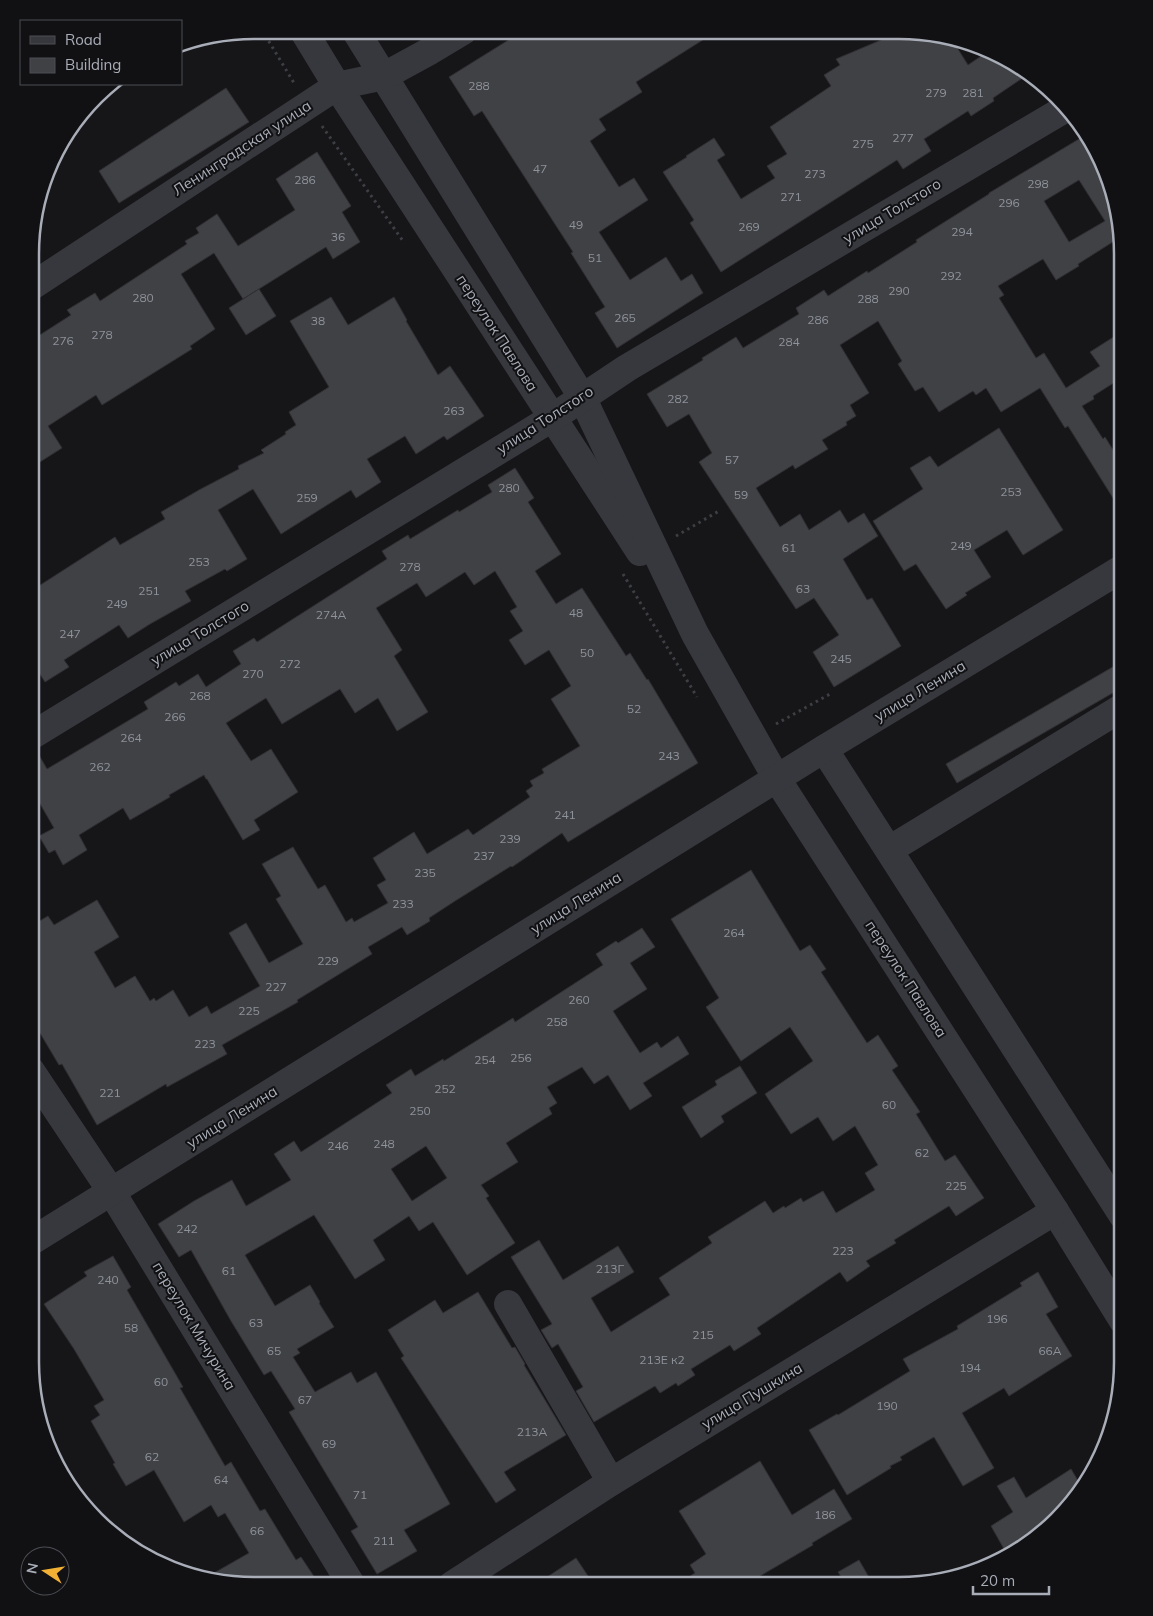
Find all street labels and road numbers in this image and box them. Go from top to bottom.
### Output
street label: Ленинградская улица [169,96,315,199]
street label: улица Толстого [839,174,944,247]
street label: переулок Павлова [452,271,542,395]
street label: улица Толстого [493,381,597,458]
street label: улица Толстого [147,596,252,669]
street label: улица Ленина [871,656,969,725]
street label: улица Ленина [527,867,625,938]
street label: переулок Павлова [861,917,951,1041]
street label: улица Ленина [183,1081,281,1152]
street label: переулок Мичурина [149,1258,240,1393]
street label: улица Пушкина [698,1358,806,1433]

